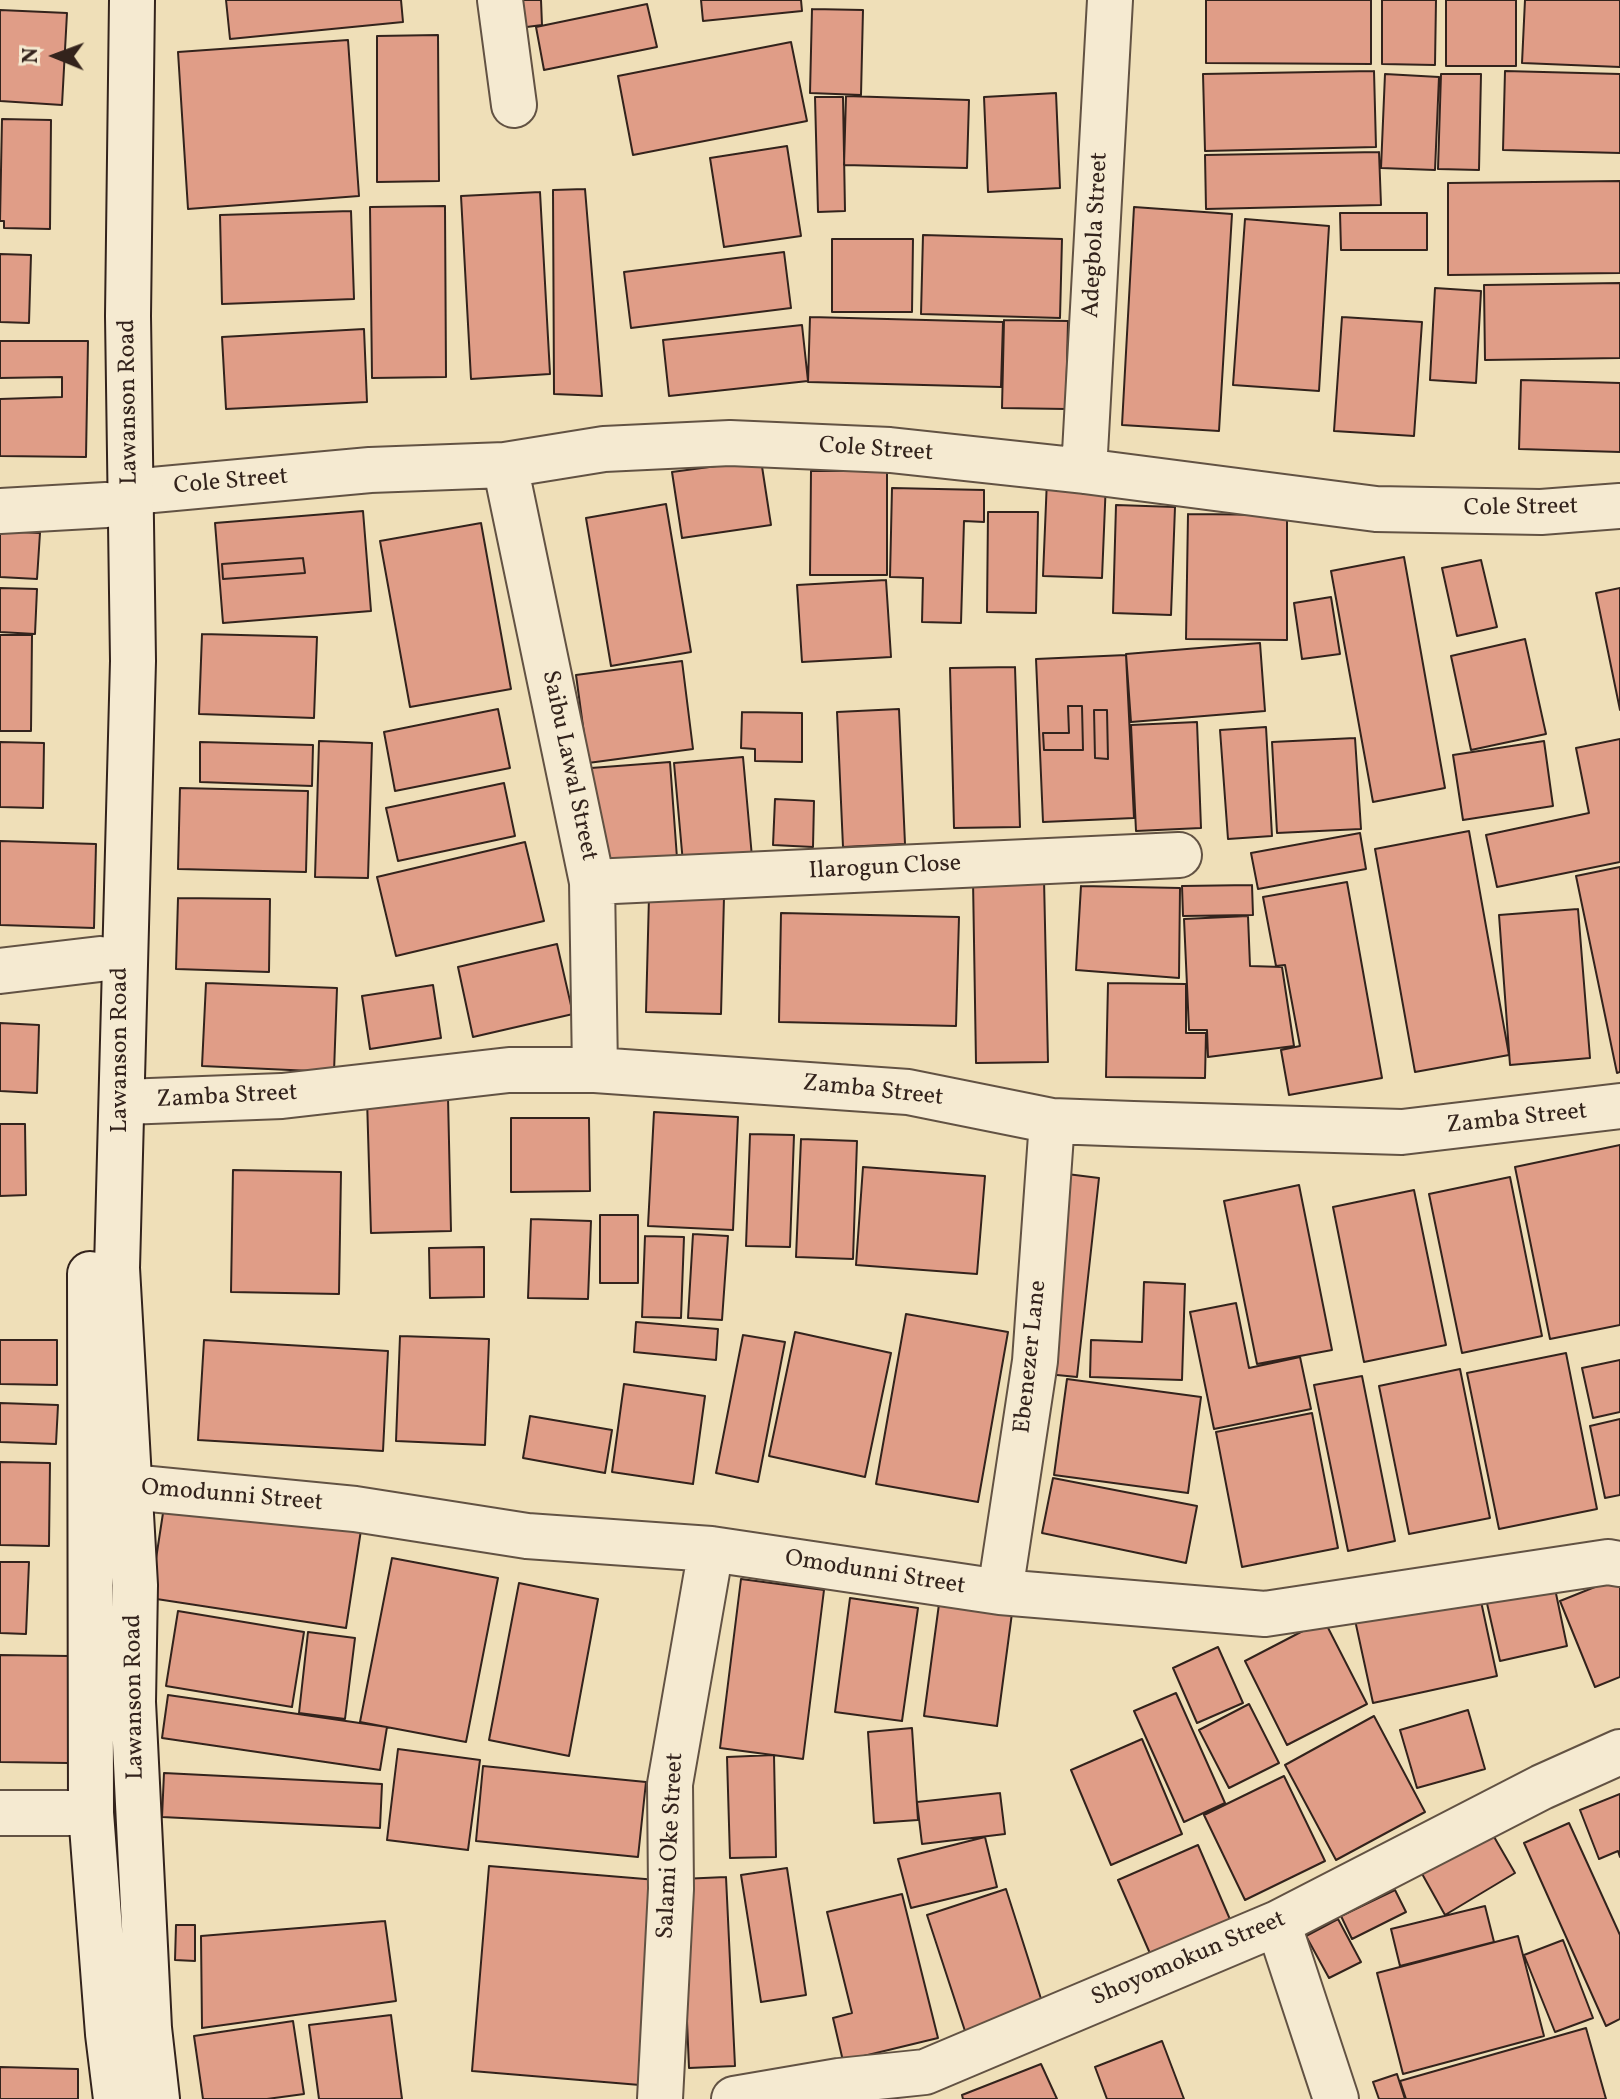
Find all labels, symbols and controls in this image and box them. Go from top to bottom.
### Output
north arrow [16,16,96,96]
text: N [16,47,47,64]
street label: Adegbola Street [1078,151,1116,319]
street label: Lawanson Road [114,319,146,485]
street label: Cole Street [818,433,934,469]
street label: Cole Street [173,464,289,502]
street label: Cole Street [1464,494,1578,524]
street label: Saibu Lawal Street [534,668,602,864]
street label: Ilarogun Close [808,851,962,887]
street label: Lawanson Road [108,967,136,1133]
street label: Zamba Street [801,1070,945,1114]
street label: Zamba Street [156,1080,298,1116]
street label: Zamba Street [1445,1098,1589,1142]
street label: Ebenezer Lane [1010,1279,1054,1435]
street label: Omodunni Street [140,1475,324,1519]
street label: Omodunni Street [783,1546,967,1602]
street label: Lawanson Road [120,1614,152,1780]
street label: Salami Oke Street [653,1752,691,1940]
street label: Shoyomokun Street [1088,1906,1290,2014]

